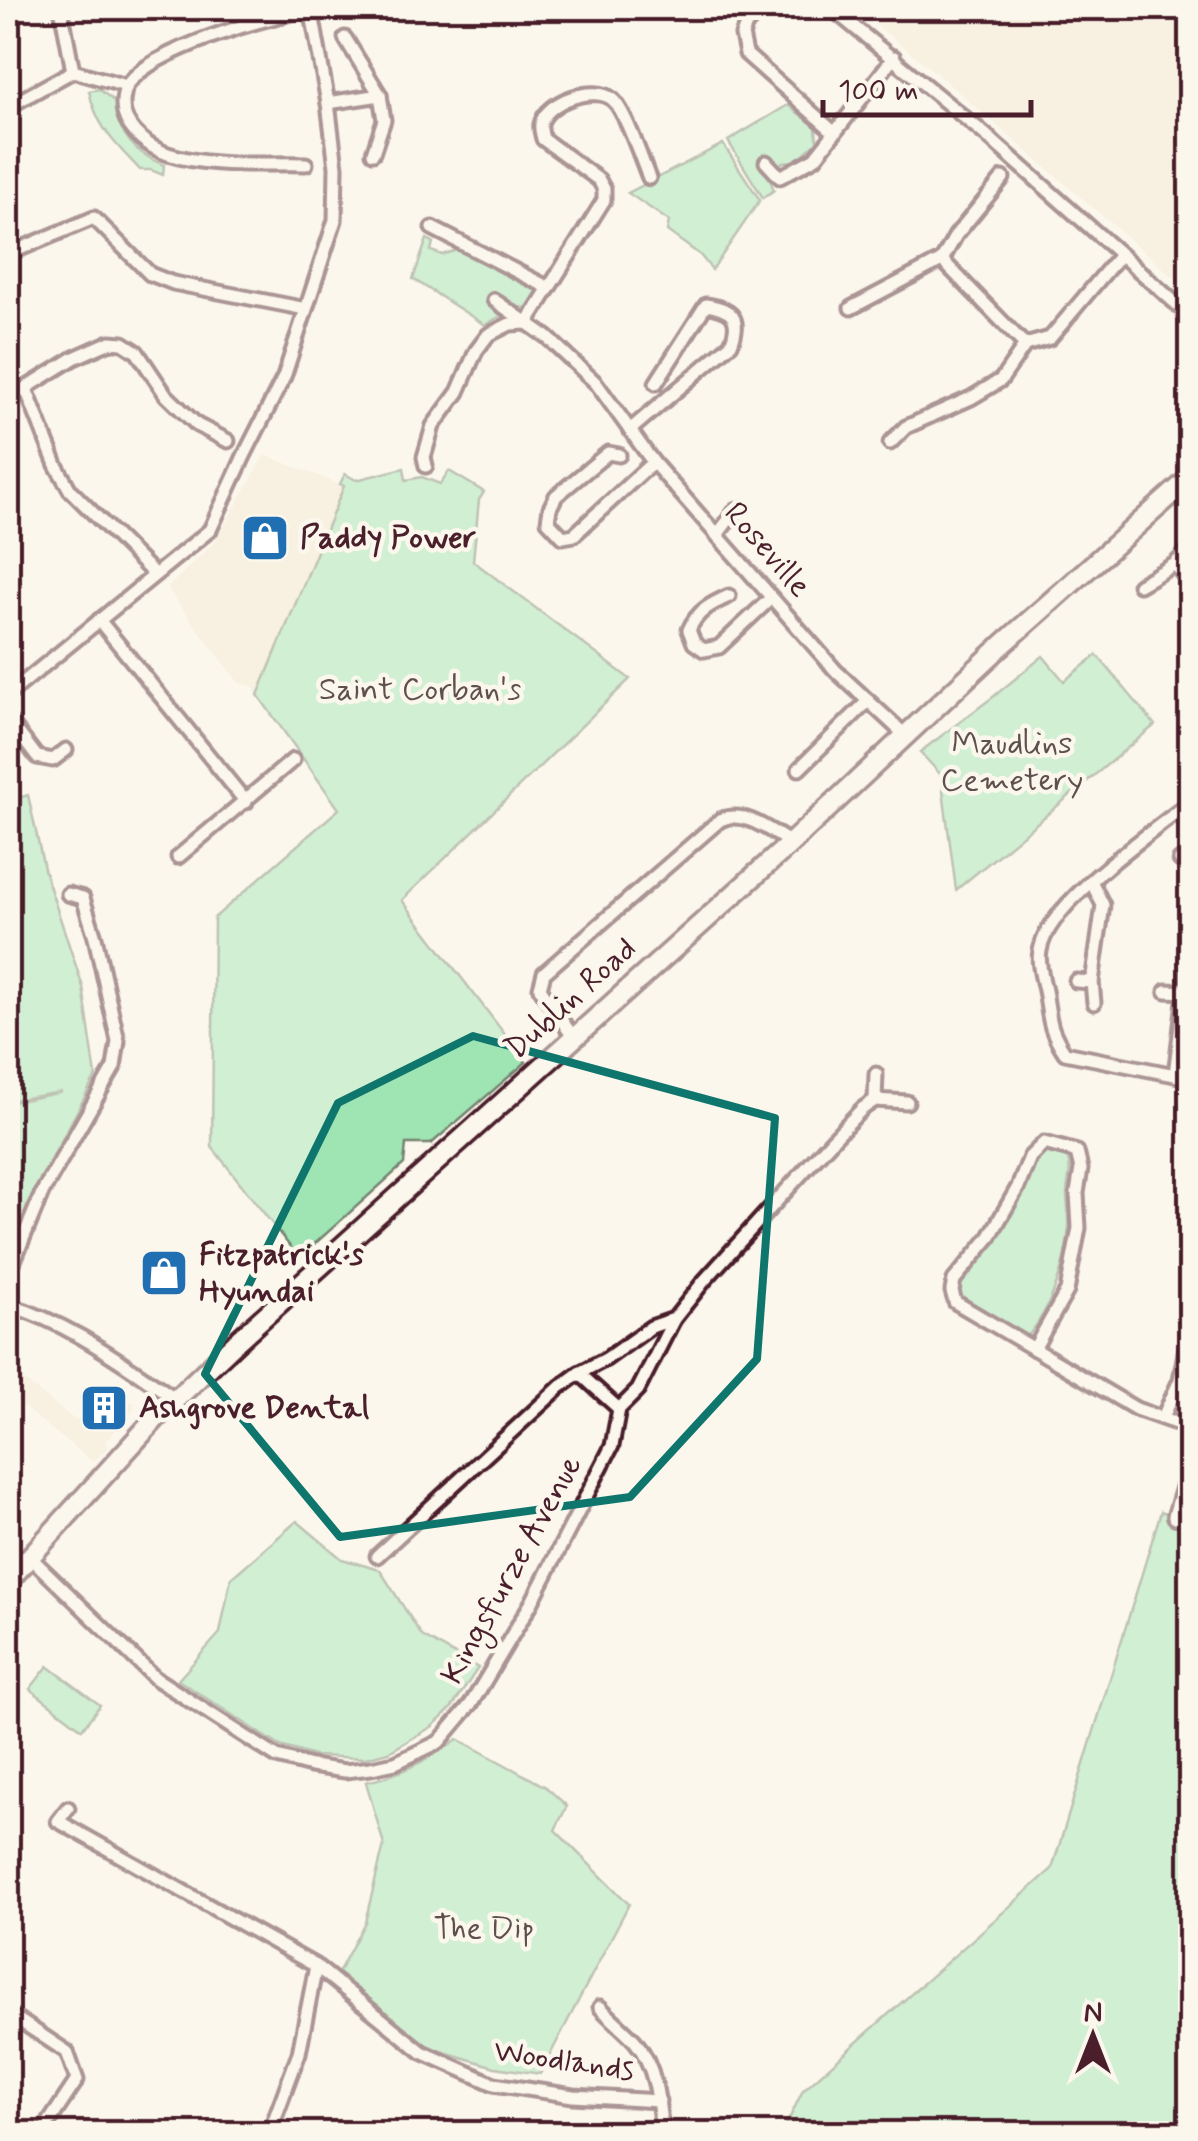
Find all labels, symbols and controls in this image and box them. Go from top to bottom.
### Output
scale bar [823,55,1030,117]
text: 100 m [838,72,919,111]
street label: Roseville [714,493,820,607]
shop icon: Paddy Power [239,512,291,564]
place label: Paddy Power [300,517,477,559]
park label: Saint Corban's [319,669,521,711]
park label: Maudlins Cemetery [941,723,1083,802]
street label: Dublin Road [496,928,646,1070]
place label: Fitzpatrick's Hyundai [199,1234,364,1313]
shop icon: Fitzpatrick's Hyundai [138,1247,190,1299]
building icon: Ashgrove Dental [78,1382,130,1434]
place label: Ashgrove Dental [139,1387,369,1430]
street label: Kingsfurze Avenue [432,1448,594,1693]
park label: The Dip [434,1908,534,1950]
north arrow [1043,1986,1143,2086]
text: N [1084,1995,1102,2032]
street label: Woodlands [491,2030,637,2092]

